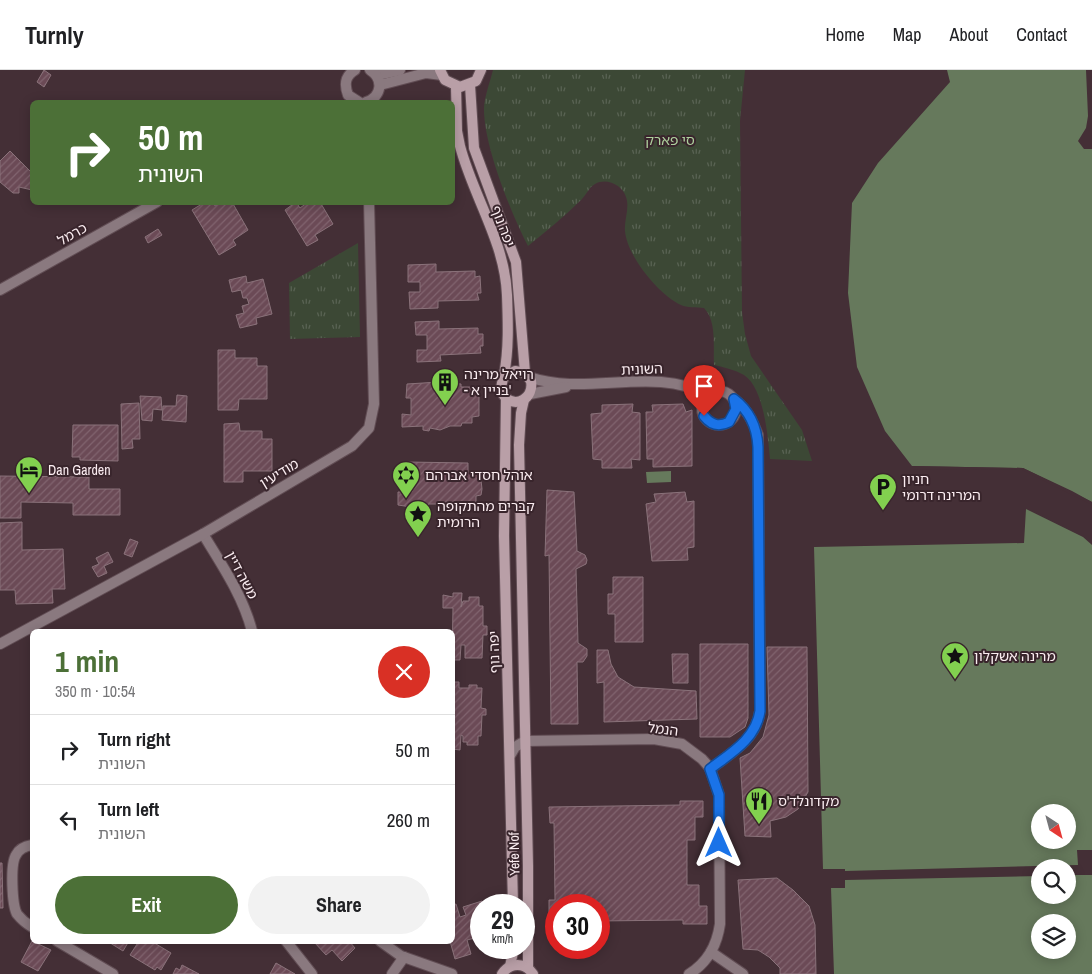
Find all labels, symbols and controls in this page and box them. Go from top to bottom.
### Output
text: Turnly [25,19,84,51]
text: Home [825,22,865,47]
text: Map [893,22,922,47]
text: About [950,22,988,47]
text: Contact [1016,22,1067,47]
text: 50 m [138,114,203,161]
icon: right [55,120,120,185]
park label: סי פארק [645,131,695,149]
text: השונית [138,159,204,189]
street label: יפה נוף [487,203,519,249]
street label: כרמל [54,219,90,249]
street label: השונית [621,359,663,379]
place label: רויאל מרינה - בניין א' [464,365,534,399]
pin [683,365,725,416]
building icon: רויאל מרינה - בניין א' [430,367,460,406]
icon: arrive [690,372,718,400]
street label: מודיעין [256,454,302,492]
hotel icon: Dan Garden [14,455,44,494]
synagogue icon: אוהל חסדי אברהם [391,460,421,499]
place label: Dan Garden [48,461,111,479]
place label: אוהל חסדי אברהם [425,466,533,484]
place label: חניון המרינה דרומי [902,470,981,504]
parking icon: חניון המרינה דרומי [868,472,898,511]
place label: קברים מהתקופה הרומית [437,497,535,531]
place icon: קברים מהתקופה הרומית [403,499,433,538]
street label: משה דיין [222,548,262,602]
street label: יפה נוף [484,631,504,673]
text: 1 min [55,641,119,681]
place icon: מרינה אשקלון [940,641,970,680]
button: close [378,646,430,698]
place label: מרינה אשקלון [974,647,1056,665]
text: 350 m · 10:54 [55,680,135,702]
street label: הנמל [647,718,679,740]
text: Turn right [98,726,170,752]
icon: right [55,736,83,764]
text: 50 m [395,737,430,763]
text: השונית [98,752,146,774]
restaurant icon: מקדונלד'ס [744,786,774,825]
place label: מקדונלד'ס [778,792,839,810]
text: Turn left [98,796,159,822]
north arrow [1031,804,1076,849]
map controls [1031,804,1076,959]
icon: left [55,806,83,834]
text: 260 m [387,807,430,833]
position arrow [692,816,744,868]
text: השונית [98,822,146,844]
street label: Yefe Nof [505,831,523,876]
button: search [1031,859,1076,904]
button: Exit [55,876,238,934]
button: Share [248,876,430,934]
speed limit sign: 30 [545,894,610,959]
text: 29 [491,903,514,937]
button: layers [1031,914,1076,959]
text: km/h [492,931,513,947]

